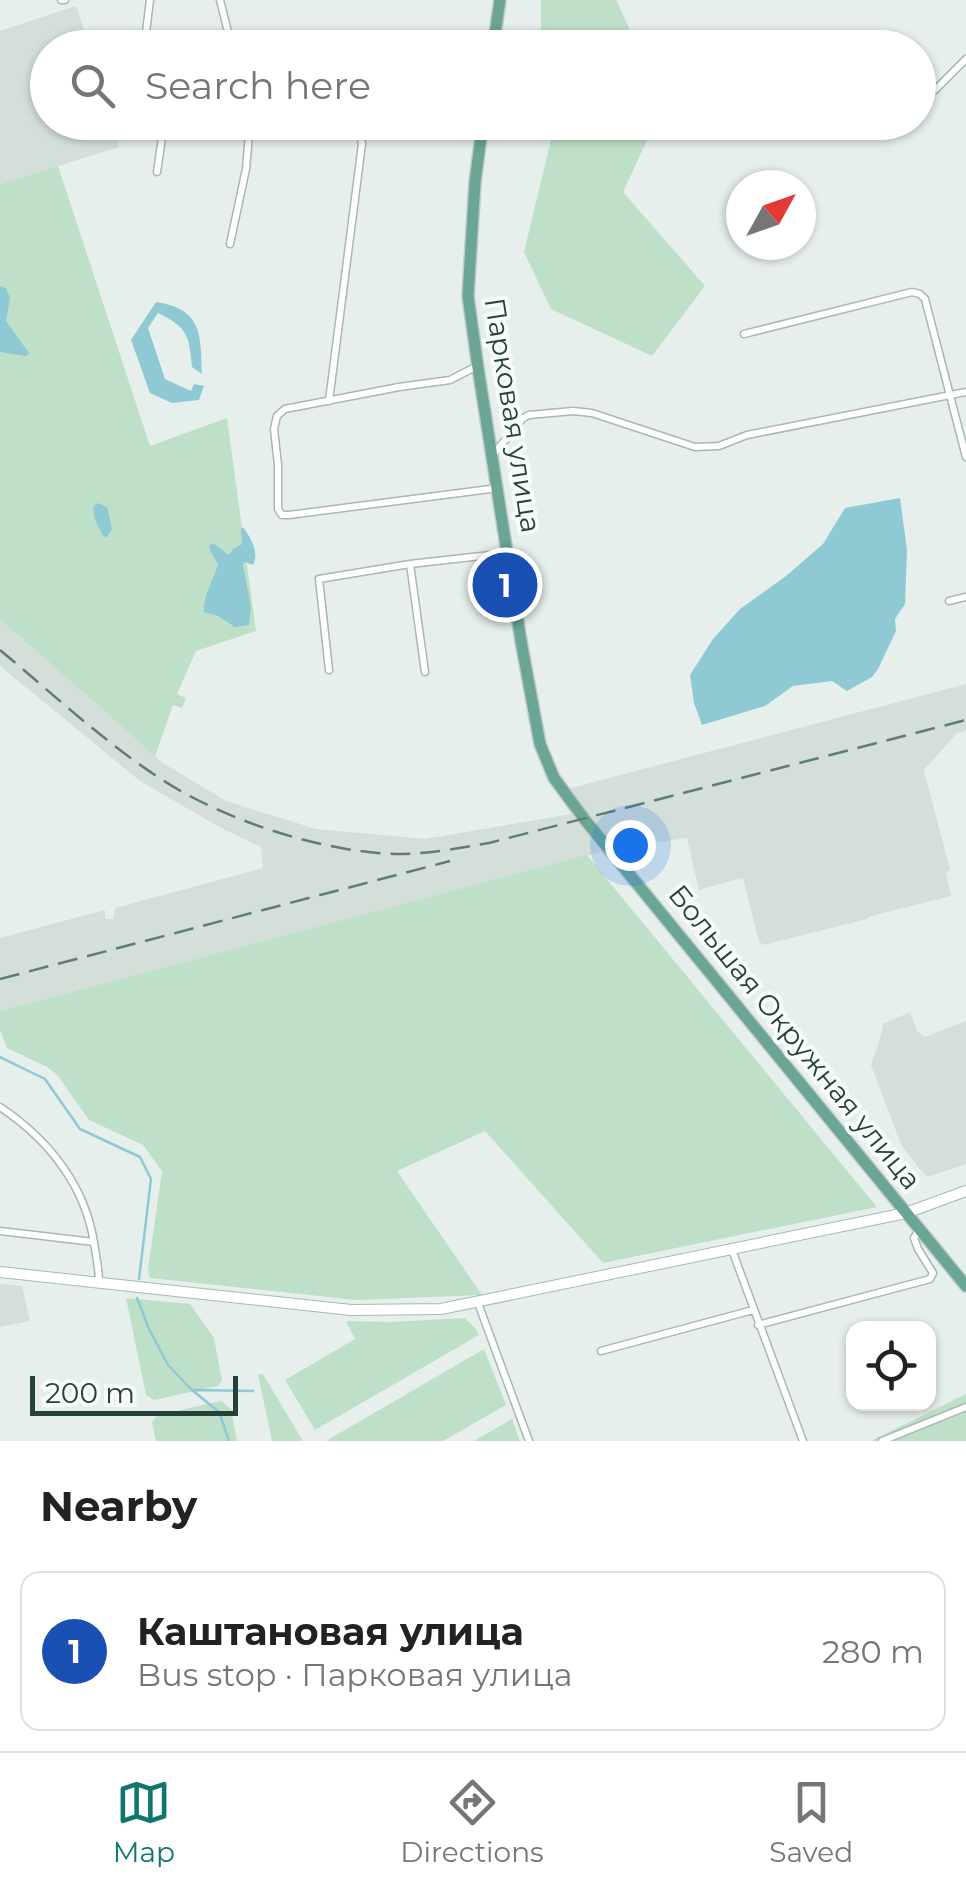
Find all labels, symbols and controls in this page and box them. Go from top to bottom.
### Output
search box [30,30,936,140]
icon: search [65,58,120,113]
text: Search here [145,62,371,109]
north arrow [726,170,816,260]
street label: Парковая улица [478,295,548,535]
pin: 1 [472,548,538,622]
your location [605,820,656,871]
street label: Большая Окружная улица [662,878,928,1196]
map controls [846,1321,936,1411]
button: locate [846,1321,936,1411]
scale bar [30,1371,238,1416]
text: 200 m [45,1376,135,1410]
text: Nearby [40,1480,197,1532]
text: Каштановая улица [137,1608,524,1655]
text: 1 [68,1632,81,1671]
text: 280 m [822,1632,924,1671]
text: Bus stop · Парковая улица [137,1655,572,1694]
tab: Map [113,1775,175,1869]
tab: Directions [400,1775,544,1869]
tab: Saved [769,1775,853,1869]

